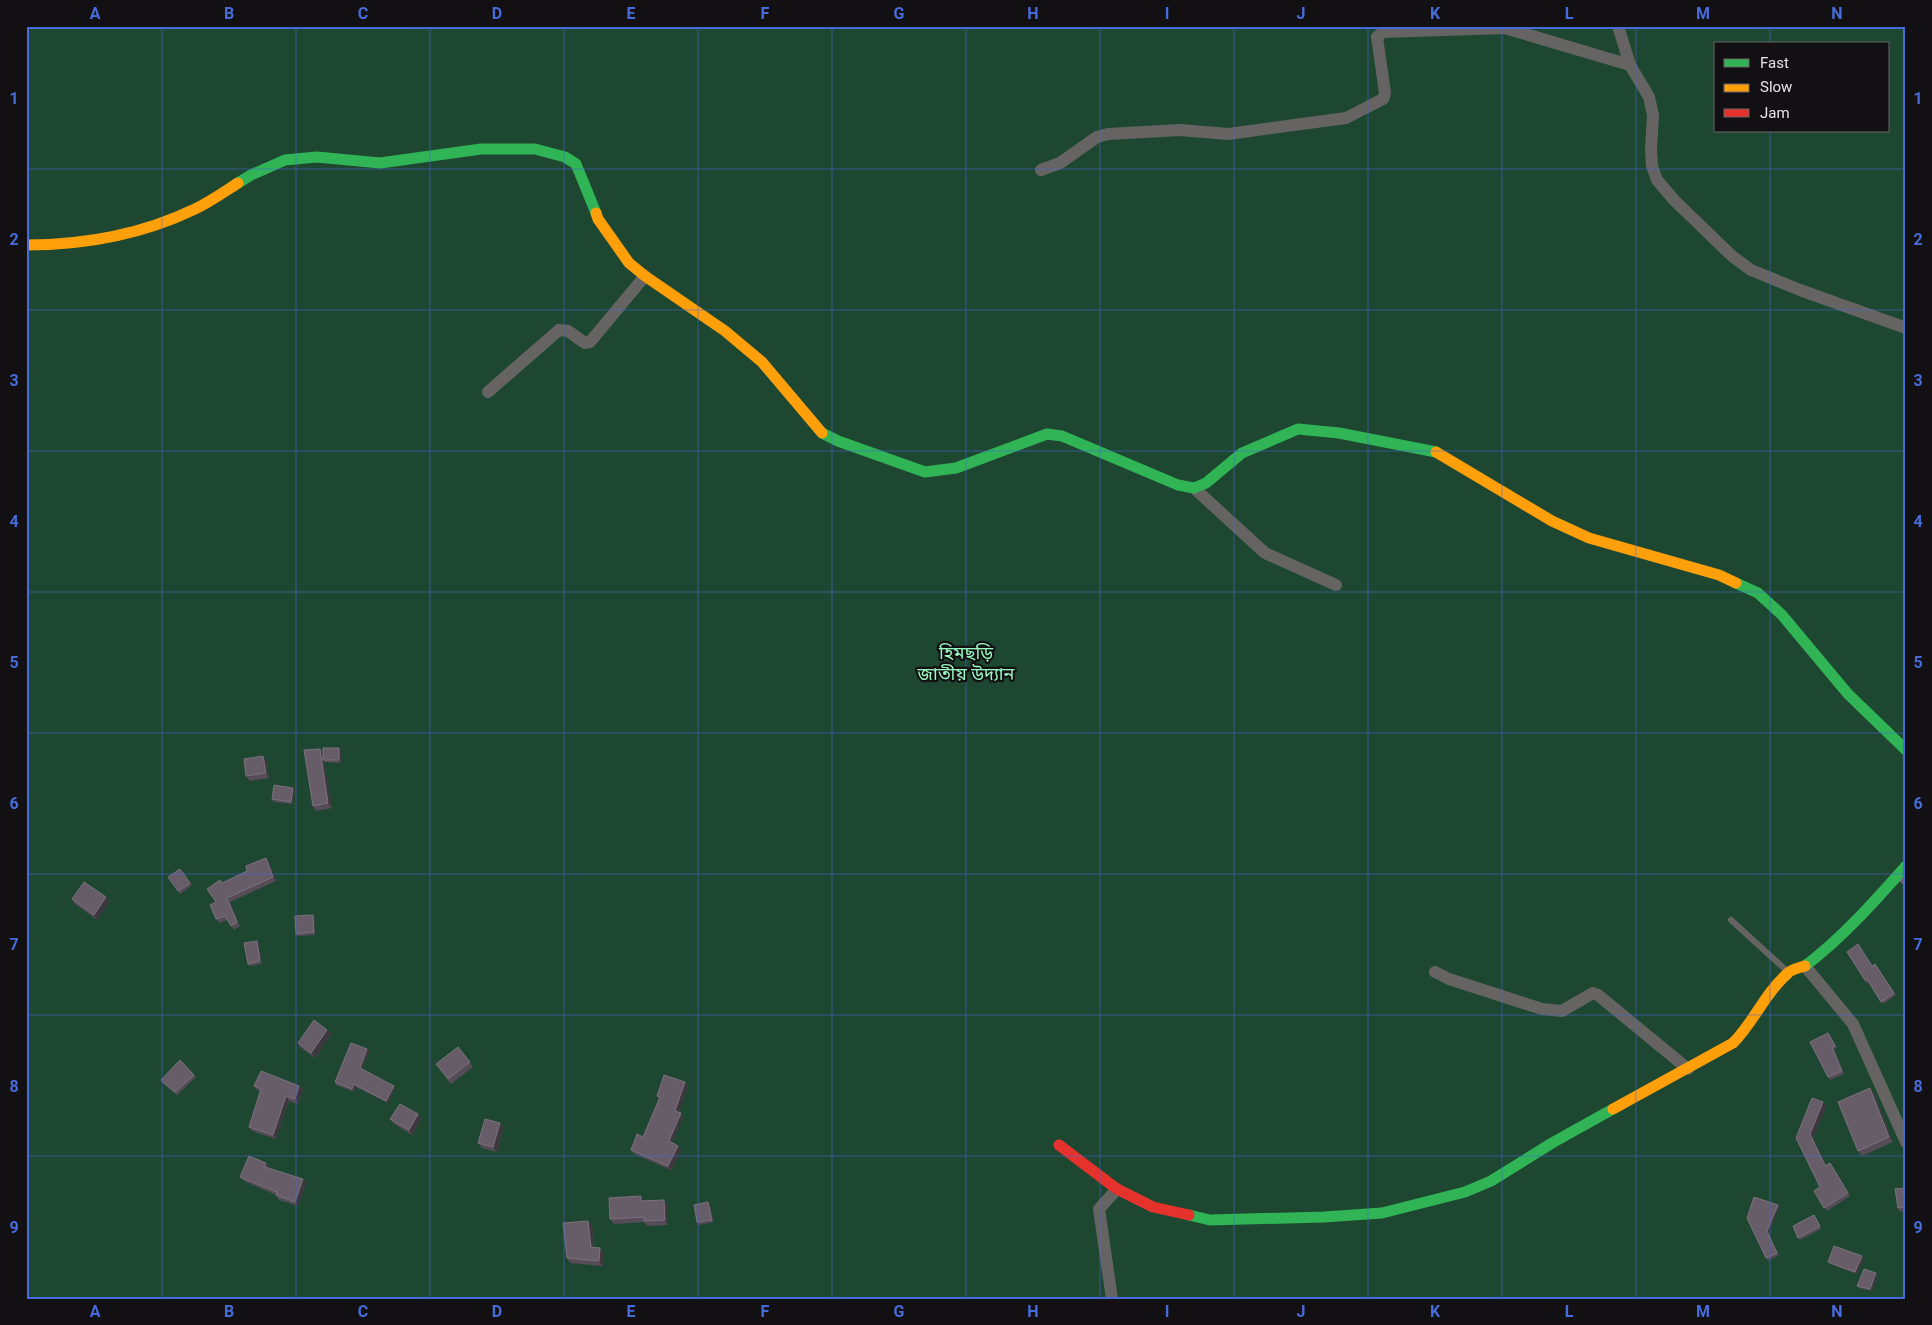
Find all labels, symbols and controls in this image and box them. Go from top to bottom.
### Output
text: A [90,4,101,23]
text: B [224,4,234,23]
text: C [358,4,368,23]
text: D [492,4,502,23]
text: E [627,4,636,23]
text: F [761,4,770,23]
text: G [894,4,905,23]
text: H [1027,4,1039,23]
text: I [1165,4,1169,23]
text: J [1297,4,1305,23]
text: K [1430,4,1441,23]
text: L [1565,4,1574,23]
text: M [1696,4,1710,23]
text: N [1831,4,1843,23]
legend [1714,42,1890,132]
text: Fast [1760,54,1789,72]
text: Slow [1760,78,1792,96]
text: 1 [9,89,19,108]
text: 1 [1913,89,1923,108]
text: Jam [1760,104,1790,122]
text: 2 [9,230,19,249]
text: 2 [1913,230,1923,249]
text: 3 [9,371,19,390]
text: 3 [1913,371,1923,390]
text: 4 [9,512,19,531]
text: 4 [1913,512,1923,531]
park label: হিমছড়ি জাতীয় উদ্যান [917,642,1016,684]
text: 5 [9,653,19,672]
text: 5 [1913,653,1923,672]
text: 6 [9,794,19,813]
text: 6 [1913,794,1923,813]
text: 7 [9,935,19,954]
text: 7 [1913,935,1923,954]
text: 8 [9,1077,19,1096]
text: 8 [1913,1077,1923,1096]
text: 9 [9,1218,19,1237]
text: 9 [1913,1218,1923,1237]
text: A [90,1302,101,1321]
text: B [224,1302,234,1321]
text: C [358,1302,368,1321]
text: D [492,1302,502,1321]
text: E [627,1302,636,1321]
text: F [761,1302,770,1321]
text: G [894,1302,905,1321]
text: H [1027,1302,1039,1321]
text: I [1165,1302,1169,1321]
text: J [1297,1302,1305,1321]
text: K [1430,1302,1441,1321]
text: L [1565,1302,1574,1321]
text: M [1696,1302,1710,1321]
text: N [1831,1302,1843,1321]

